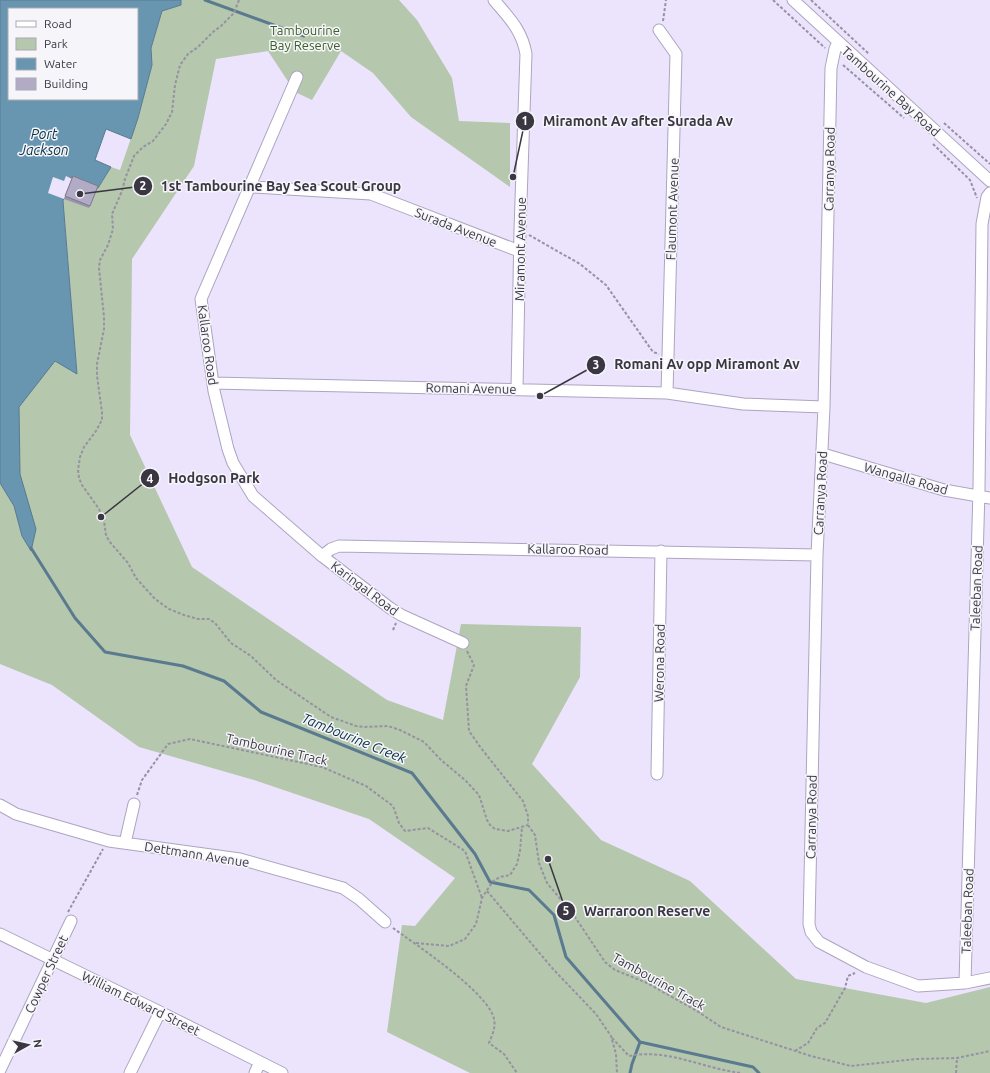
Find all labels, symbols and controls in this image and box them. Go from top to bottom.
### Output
legend [8,8,138,100]
text: Road [44,17,72,30]
park label: Tambourine Bay Reserve [270,23,340,52]
text: Park [44,37,68,50]
street label: Tambourine Bay Road [839,43,943,139]
text: Water [44,57,77,70]
text: Building [44,77,88,90]
callout: Miramont Av after Surada Av [515,108,741,134]
text: Miramont Av after Surada Av [543,113,733,129]
text: 1 [522,114,528,127]
water label: Port Jackson [18,126,69,158]
street label: Carranya Road [821,127,837,211]
street label: Flaumont Avenue [663,158,681,260]
callout: 1st Tambourine Bay Sea Scout Group [133,173,409,199]
text: 1st Tambourine Bay Sea Scout Group [161,178,401,194]
text: 2 [140,179,147,192]
street label: Miramont Avenue [512,197,528,301]
street label: Surada Avenue [413,205,499,249]
street label: Kallaroo Road [195,304,221,386]
callout: Romani Av opp Miramont Av [586,352,808,378]
text: Romani Av opp Miramont Av [614,356,800,372]
text: 3 [593,358,599,371]
street label: Romani Avenue [425,380,517,396]
street label: Carranya Road [811,450,829,536]
street label: Wangalla Road [862,459,950,497]
callout: Hodgson Park [140,465,268,491]
text: Hodgson Park [168,470,260,486]
text: 4 [147,472,154,485]
street label: Kallaroo Road [527,541,609,557]
street label: Taleeban Road [968,545,984,631]
street label: Karingal Road [329,558,401,618]
street label: Werona Road [651,624,667,702]
water label: Tambourine Creek [300,710,409,767]
street label: Tambourine Track [225,730,330,768]
street label: Carranya Road [803,775,819,859]
street label: Dettmann Avenue [144,839,250,869]
street label: Taleeban Road [959,868,975,954]
callout: Warraroon Reserve [556,898,719,924]
text: Warraroon Reserve [584,903,710,919]
text: 5 [563,904,570,917]
street label: Cowper Street [22,933,70,1015]
street label: Tambourine Track [610,950,708,1013]
street label: William Edward Street [80,968,202,1038]
north arrow [8,1025,48,1065]
text: N [31,1039,44,1049]

